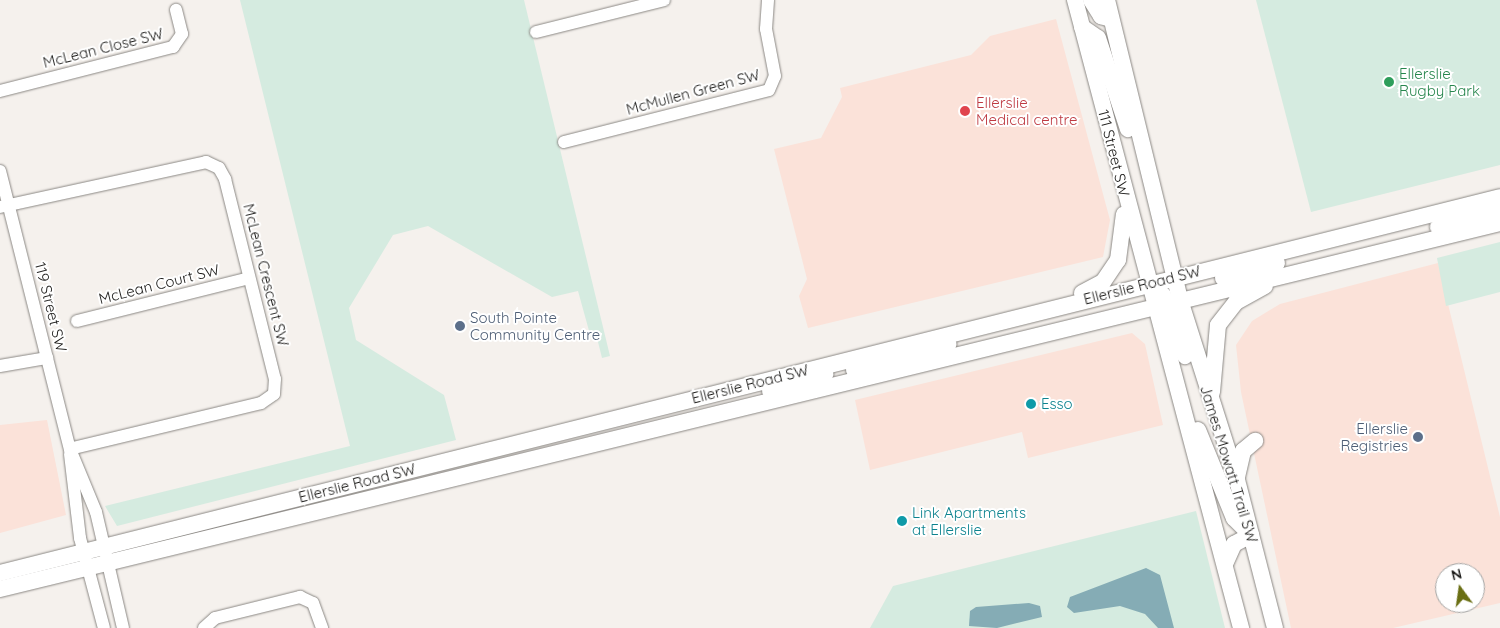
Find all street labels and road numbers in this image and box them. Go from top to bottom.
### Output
street label: McLean Close SW [41,24,165,72]
street label: McMullen Green SW [624,65,762,119]
street label: 111 Street SW [1095,108,1133,198]
street label: McLean Crescent SW [240,202,292,348]
street label: 119 Street SW [31,260,71,354]
street label: McLean Court SW [97,260,221,308]
street label: Ellerslie Road SW [1082,262,1202,308]
street label: Ellerslie Road SW [690,361,810,407]
street label: James Mowatt Trail SW [1196,383,1262,545]
street label: Ellerslie Road SW [297,460,417,506]

